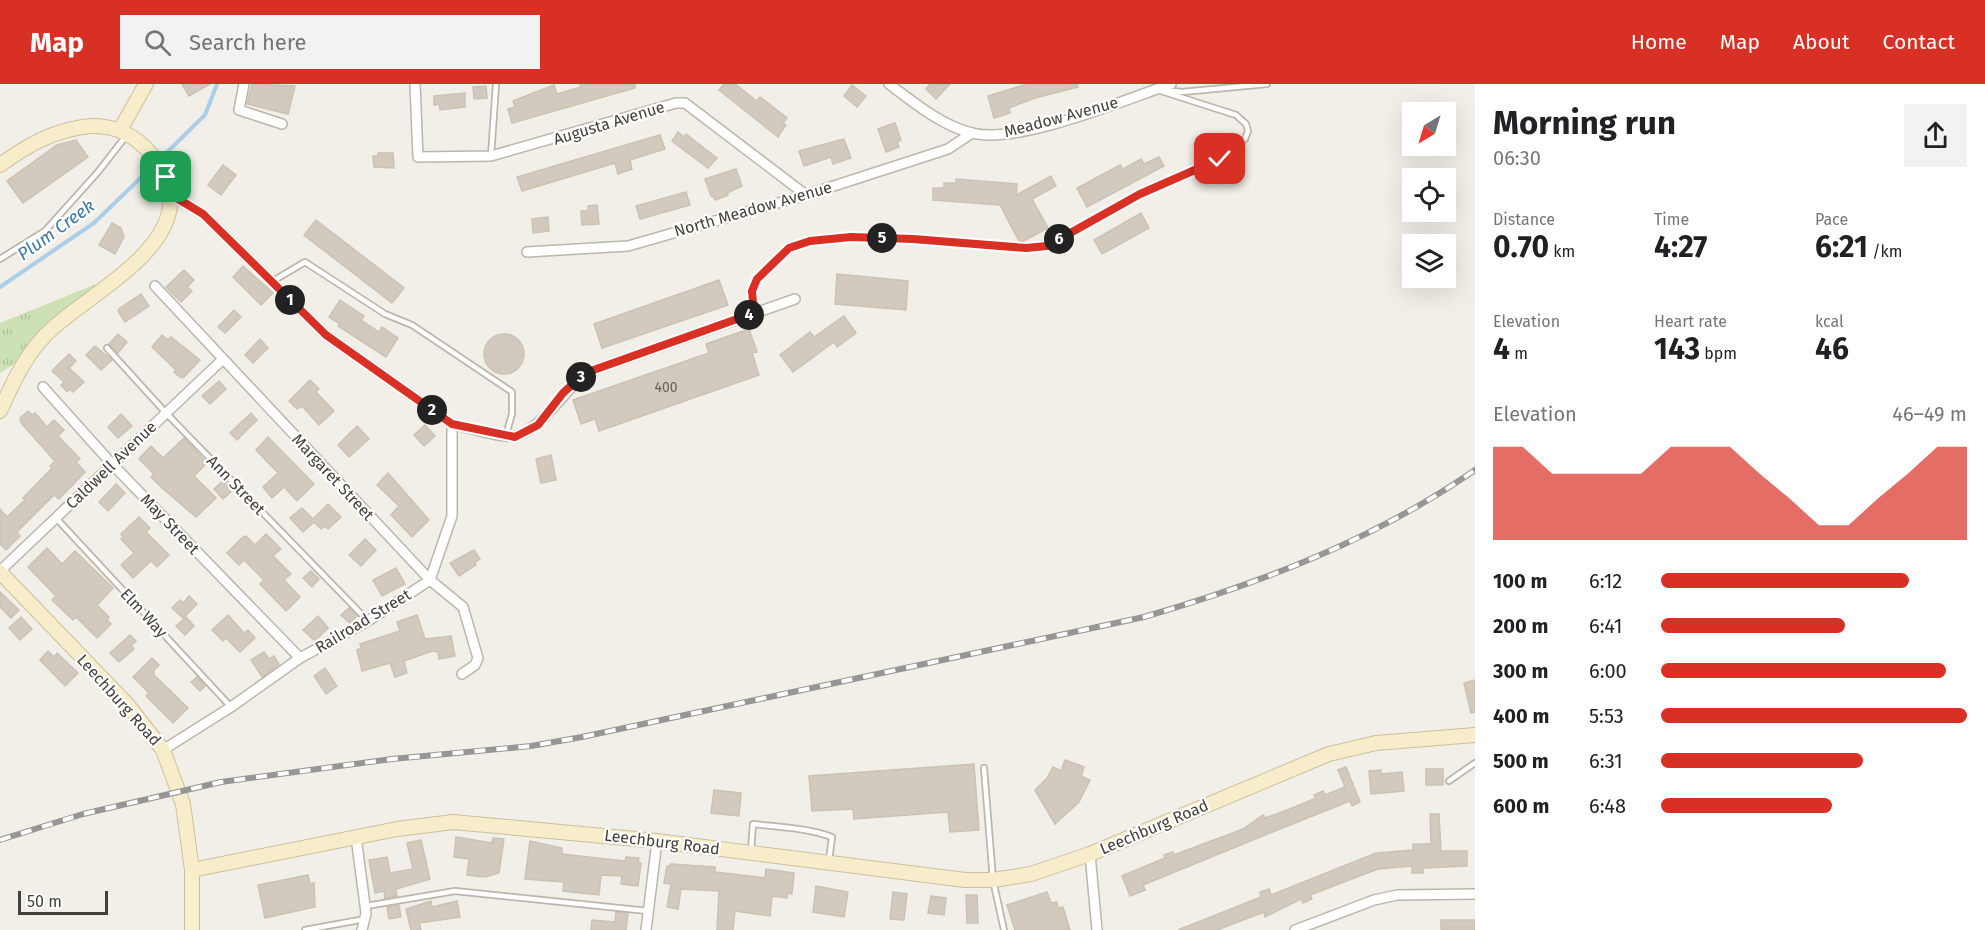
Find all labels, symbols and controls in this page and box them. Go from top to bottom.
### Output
search box [120,15,540,69]
text: Map [30,26,84,59]
icon: search [141,26,174,59]
text: Search here [189,29,307,56]
text: Home [1631,29,1687,55]
text: Map [1720,29,1760,55]
text: About [1793,29,1850,55]
text: Contact [1883,29,1955,55]
street label: Meadow Avenue [1002,93,1120,141]
street label: Augusta Avenue [551,97,667,149]
north arrow [1402,102,1456,156]
map controls [1402,102,1456,288]
text: Morning run [1493,103,1676,143]
button: share [1904,104,1967,167]
pin [1194,133,1245,184]
icon: check [1203,142,1236,175]
text: 06:30 [1493,146,1541,170]
pin [140,151,191,202]
icon: arrive [149,160,182,193]
button: locate [1402,168,1456,222]
street label: North Meadow Avenue [672,177,834,241]
water label: Plum Creek [13,195,99,265]
text: Distance [1493,210,1555,229]
text: Time [1654,210,1689,229]
text: Pace [1815,210,1848,229]
pin: 5 [867,223,897,253]
pin: 6 [1044,224,1074,254]
text: 5 [878,228,886,247]
text: 6 [1054,229,1064,248]
text: 0.70 [1493,229,1549,265]
text: 4:27 [1654,229,1707,265]
text: 6:21 [1815,229,1868,265]
button: layers [1402,234,1456,288]
text: km [1549,242,1575,261]
text: /km [1868,242,1902,261]
pin: 1 [275,285,305,315]
text: 1 [286,290,294,309]
pin: 4 [734,300,764,330]
text: 4 [744,305,754,324]
text: Elevation [1493,312,1560,331]
text: Heart rate [1654,312,1727,331]
text: kcal [1815,312,1844,331]
text: 4 [1493,331,1510,367]
text: 143 [1654,331,1700,367]
text: 46 [1815,331,1849,367]
text: m [1510,344,1528,363]
text: bpm [1700,344,1737,363]
pin: 3 [566,362,596,392]
text: 3 [577,367,585,386]
house number: 400 [654,379,678,396]
pin: 2 [417,395,447,425]
text: 2 [428,400,436,419]
text: Elevation [1493,402,1577,426]
text: 46–49 m [1892,402,1967,426]
street label: Caldwell Avenue [62,417,160,513]
street label: Margaret Street [288,430,378,524]
street label: Ann Street [203,451,269,519]
street label: May Street [137,490,204,558]
text: 100 m [1493,569,1547,593]
text: 6:12 [1589,569,1622,593]
street label: Elm Way [117,585,172,642]
street label: Railroad Street [312,585,414,657]
text: 200 m [1493,614,1548,638]
text: 6:41 [1589,614,1623,638]
street label: Leechburg Road [73,650,165,750]
text: 300 m [1493,659,1548,683]
text: 6:00 [1589,659,1627,683]
text: 400 m [1493,704,1549,728]
text: 5:53 [1589,704,1624,728]
text: 500 m [1493,749,1549,773]
text: 6:31 [1589,749,1623,773]
text: 600 m [1493,794,1549,818]
text: 6:48 [1589,794,1626,818]
street label: Leechburg Road [1097,796,1211,858]
street label: Leechburg Road [603,825,721,859]
scale bar [18,888,108,916]
text: 50 m [27,892,62,911]

